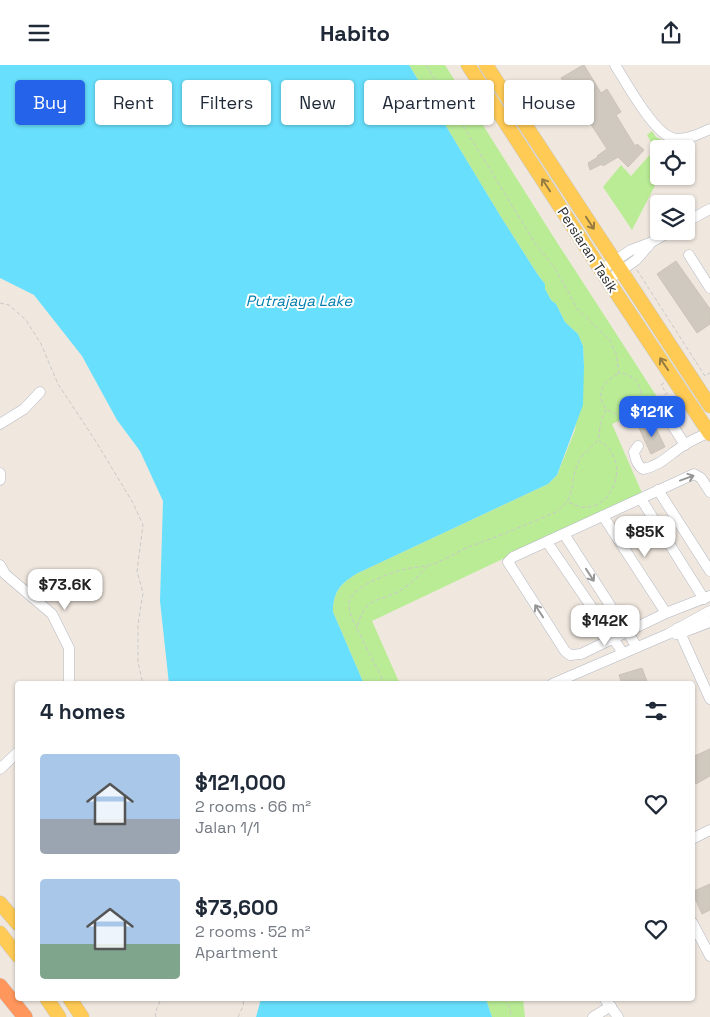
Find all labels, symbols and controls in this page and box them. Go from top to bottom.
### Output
icon: menu [25,19,53,47]
text: Habito [320,19,390,47]
icon: share [657,19,685,47]
chip: Buy [15,80,85,125]
chip: Rent [95,80,172,125]
chip: Filters [182,80,271,125]
chip: New [281,80,354,125]
chip: Apartment [364,80,494,125]
chip: House [504,80,594,125]
map controls [650,140,695,240]
button: locate [650,140,695,185]
one-way arrow [541,179,551,193]
button: layers [650,195,695,240]
street label: Persiaran Tasik [554,204,623,297]
one-way arrow [584,216,595,230]
water label: Putrajaya Lake [246,291,353,310]
one-way arrow [659,357,669,371]
pin: $121K [617,395,687,438]
text: $121K [630,401,674,422]
one-way arrow [679,473,694,482]
pin: $85K [615,515,675,558]
text: $85K [626,521,664,542]
one-way arrow [585,568,595,582]
pin: $73.6K [24,569,106,611]
text: $73.6K [39,574,91,595]
one-way arrow [534,604,544,618]
pin: $142K [570,605,640,647]
text: $142K [582,610,628,631]
icon: filters [642,697,670,725]
text: 4 homes [40,698,126,725]
text: $121,000 [195,769,286,796]
icon: home [80,774,140,834]
icon: heart [642,790,670,818]
text: 2 rooms · 66 m² [195,796,311,817]
text: Jalan 1/1 [195,817,260,838]
text: $73,600 [195,894,278,921]
icon: home [80,899,140,959]
icon: heart [642,915,670,943]
text: 2 rooms · 52 m² [195,921,311,942]
text: Apartment [195,942,278,963]

